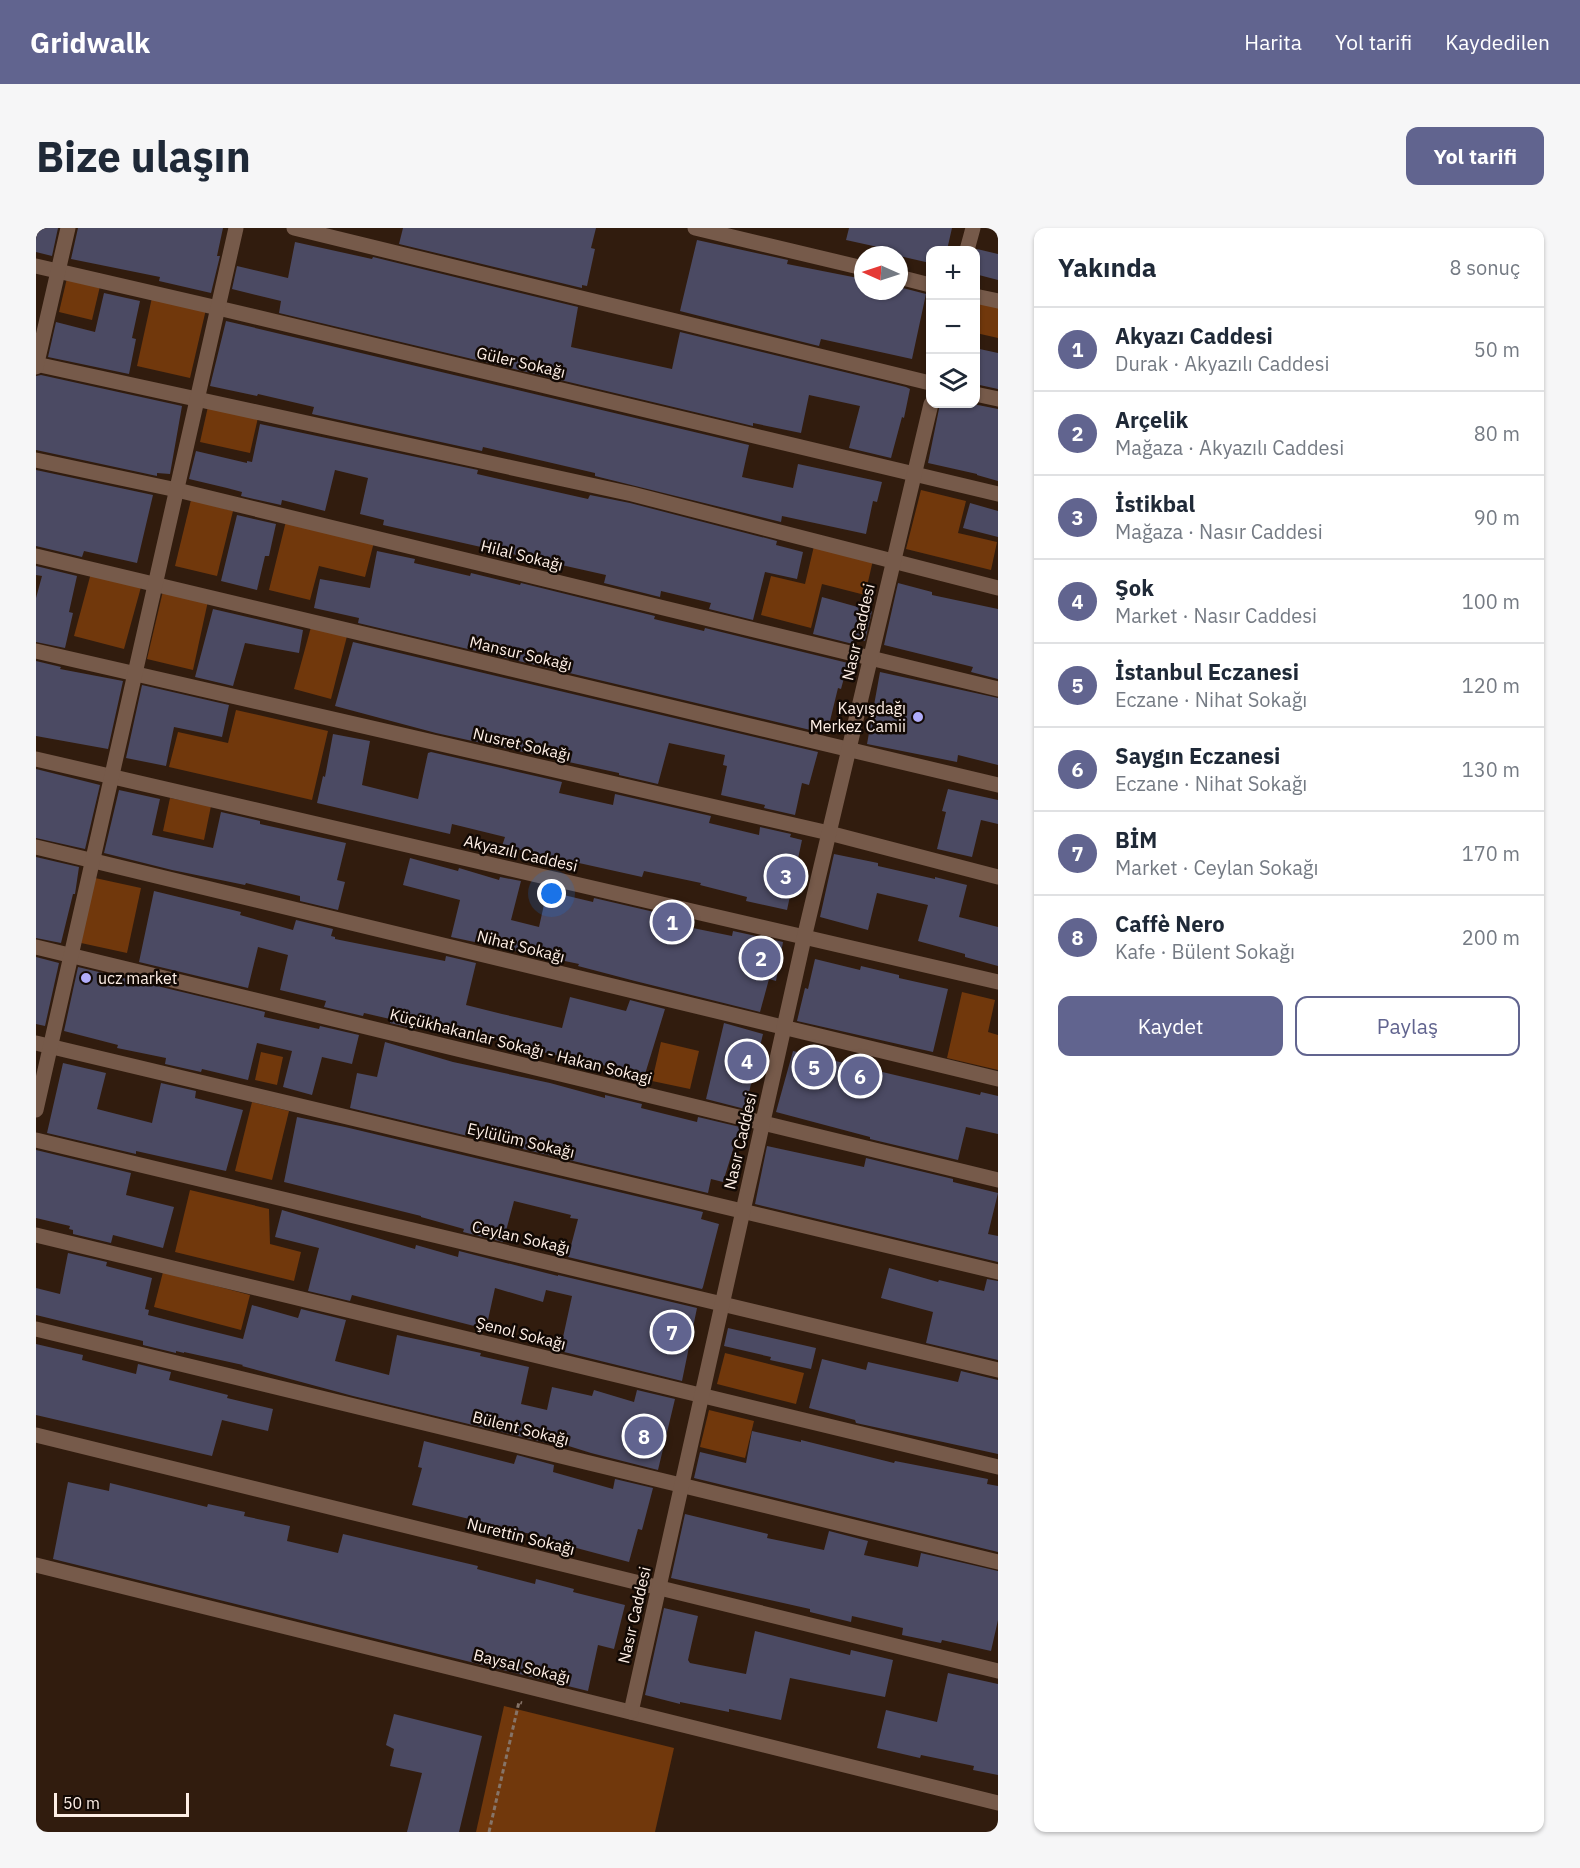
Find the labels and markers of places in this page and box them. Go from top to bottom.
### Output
place label: Kayışdağı Merkez Camii [810,698,906,736]
marker: Kayışdağı Merkez Camii [911,710,925,724]
pin: 3 [766,854,806,898]
pin: 1 [652,900,692,944]
pin: 2 [742,936,780,980]
place label: ucz market [98,968,177,988]
marker: ucz market [79,971,93,985]
pin: 4 [728,1038,766,1084]
pin: 5 [794,1044,834,1090]
pin: 6 [840,1054,880,1098]
pin: 7 [652,1310,692,1354]
pin: 8 [624,1414,664,1458]

